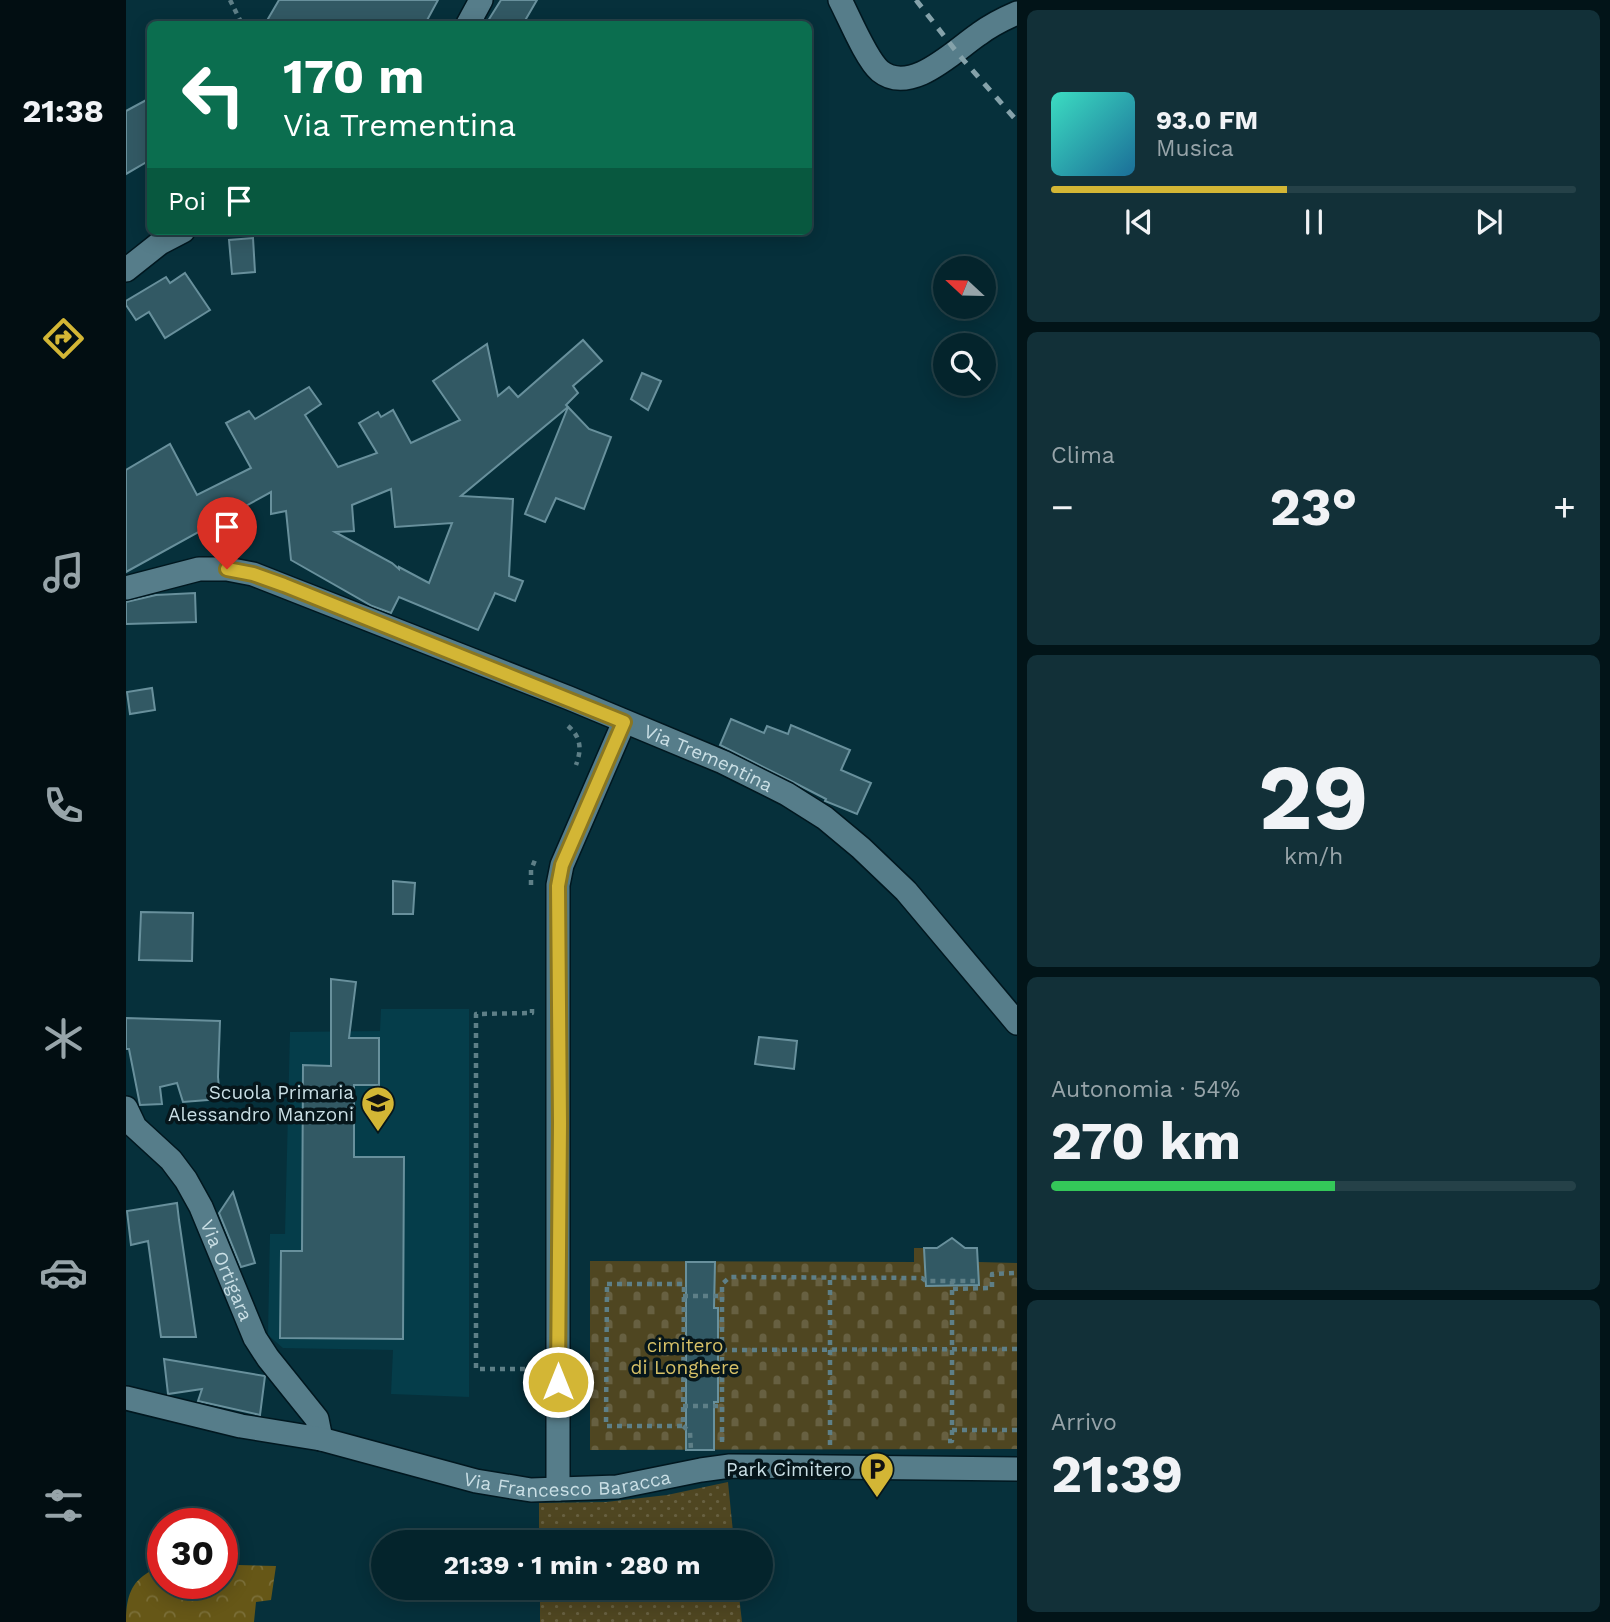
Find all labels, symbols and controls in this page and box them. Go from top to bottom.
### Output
text: 170 m [283,47,424,105]
icon: left [168,49,259,140]
text: 21:38 [22,92,104,130]
text: 93.0 FM [1156,105,1258,135]
text: Via Trementina [283,106,516,144]
text: Musica [1156,135,1234,162]
icon: arrive [220,182,258,220]
text: Poi [168,186,206,216]
icon: previous [1120,203,1158,241]
icon: pause [1295,203,1333,241]
icon: next [1470,203,1508,241]
north arrow [933,256,996,318]
map controls [933,256,996,396]
icon: directions [39,314,88,363]
button: search [933,333,996,396]
text: Clima [1051,442,1115,469]
text: 23° [1270,477,1357,538]
text: − [1051,485,1074,529]
text: + [1553,485,1576,529]
pin [197,497,257,569]
icon: arrive [208,508,246,546]
icon: music [39,548,88,597]
street label: Via Trementina [640,719,777,797]
text: 29 [1258,744,1369,851]
icon: phone [39,781,88,830]
text: km/h [1284,843,1343,870]
icon: climate [39,1014,88,1063]
text: Autonomia · 54% [1051,1076,1240,1103]
place label: Scuola Primaria Alessandro Manzoni [168,1081,354,1126]
school or university icon: Scuola Primaria Alessandro Manzoni [359,1084,397,1133]
text: 270 km [1051,1111,1241,1172]
street label: Via Ortigara [195,1216,258,1325]
icon: car [39,1248,88,1297]
park label: cimitero di Longhere [631,1334,739,1379]
position arrow [521,1345,595,1419]
text: Arrivo [1051,1409,1117,1436]
text: 21:39 [1051,1444,1183,1505]
parking icon: Park Cimitero [858,1450,896,1499]
place label: Park Cimitero [726,1458,852,1481]
street label: Via Francesco Baracca [461,1465,673,1502]
icon: filters [39,1481,88,1530]
speed limit sign: 30 [147,1508,238,1599]
text: 21:39 · 1 min · 280 m [443,1550,701,1580]

